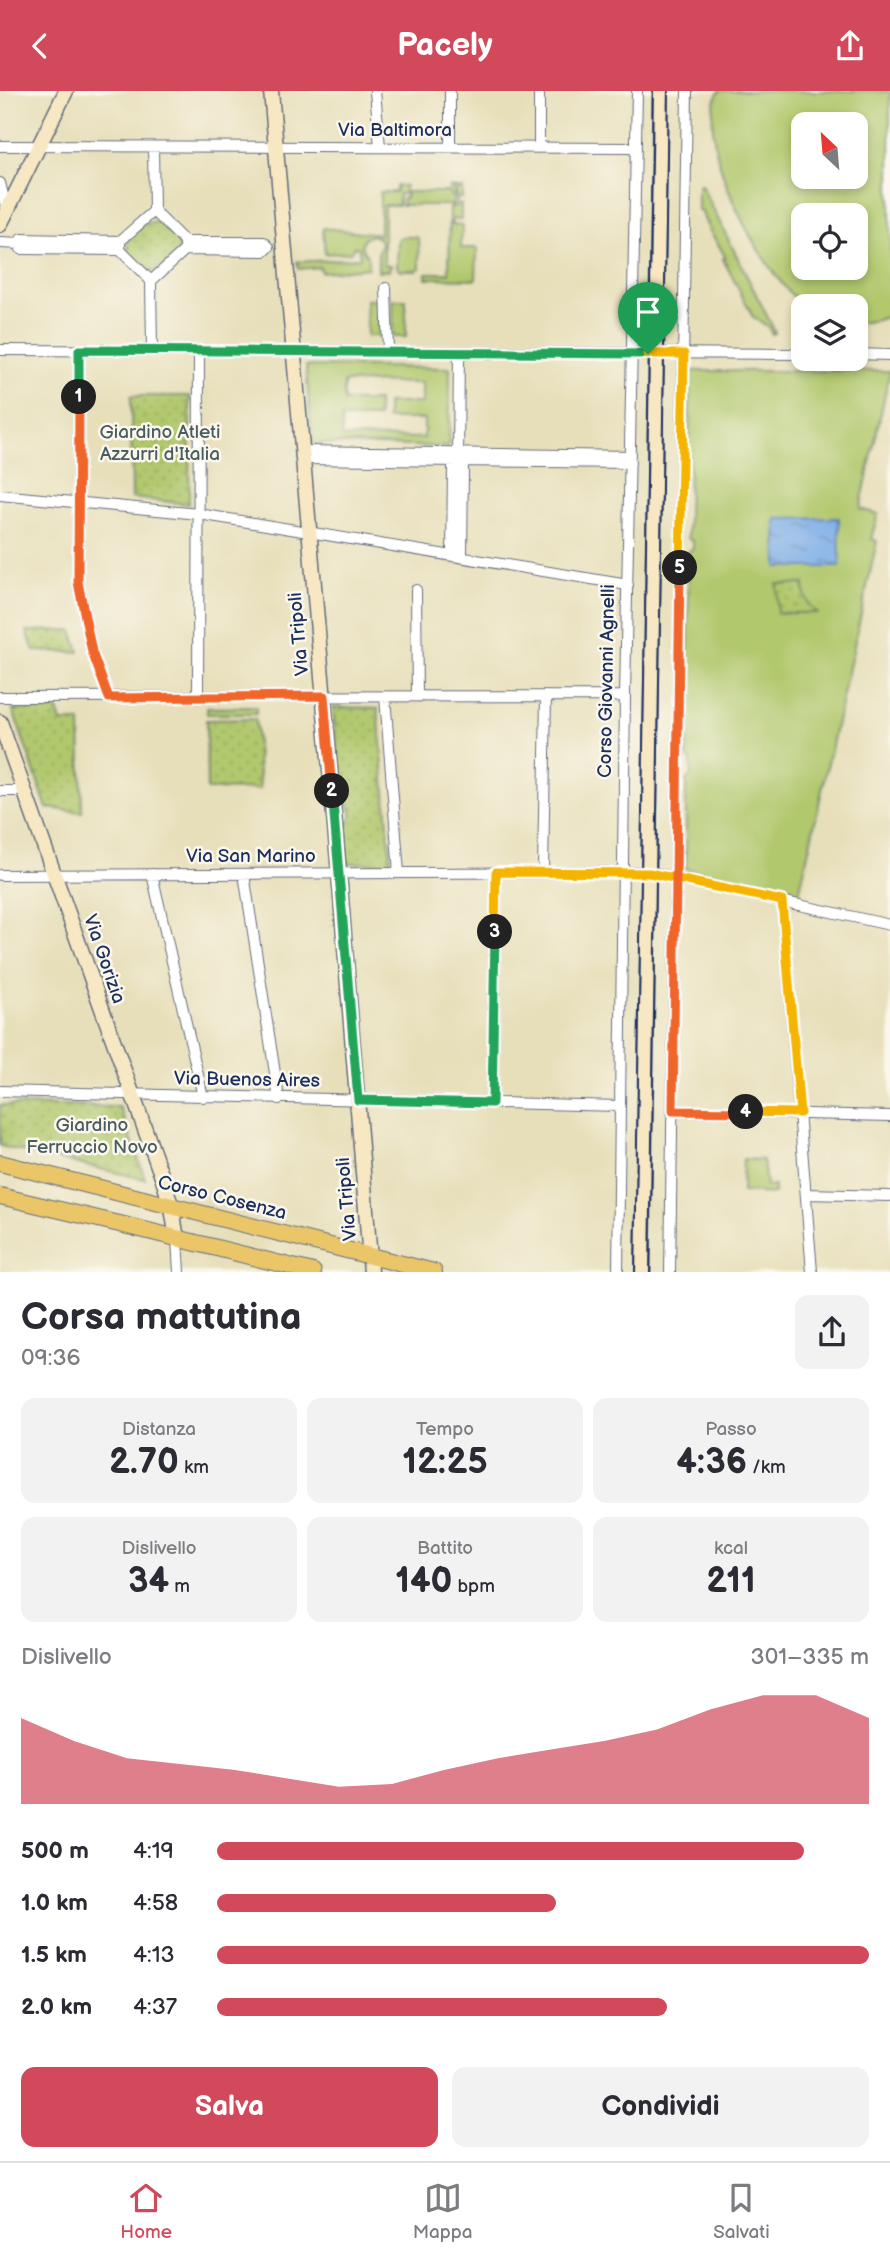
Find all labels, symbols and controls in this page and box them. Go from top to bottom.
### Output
text: Pacely [397,26,493,65]
icon: back [21,27,59,65]
icon: share [831,27,869,65]
north arrow [791,112,868,189]
map controls [791,112,868,371]
street label: Via Baltimora [338,119,452,142]
button: locate [791,203,868,280]
pin [618,282,678,354]
icon: arrive [629,293,667,331]
button: layers [791,294,868,371]
pin: 1 [62,379,96,415]
text: 1 [75,385,83,408]
park label: Giardino Atleti Azzurri d'Italia [100,421,221,466]
pin: 5 [662,551,698,585]
text: 5 [674,556,685,579]
street label: Corso Giovanni Agnelli [594,584,620,778]
street label: Via Tripoli [284,591,314,677]
pin: 2 [314,773,350,809]
text: 2 [326,779,337,802]
street label: Via San Marino [186,845,316,868]
street label: Via Gorizia [78,911,130,1007]
pin: 3 [477,915,512,949]
text: 3 [489,920,500,943]
street label: Via Buenos Aires [174,1067,320,1093]
pin: 4 [728,1095,764,1129]
text: 4 [740,1100,751,1123]
park label: Giardino Ferruccio Novo [26,1114,158,1159]
street label: Via Tripoli [332,1156,362,1242]
street label: Corso Cosenza [155,1171,289,1225]
text: Corsa mattutina [21,1295,302,1340]
button: share [795,1295,869,1369]
text: 09:36 [21,1344,81,1372]
text: Distanza [122,1418,196,1441]
text: Tempo [416,1418,474,1441]
text: Passo [705,1418,757,1441]
text: 2.70 [109,1441,179,1484]
text: 12:25 [402,1441,488,1484]
text: 4:36 [676,1441,747,1484]
text: km [179,1456,209,1479]
text: /km [747,1456,786,1479]
text: Dislivello [121,1537,197,1560]
text: Battito [417,1537,473,1560]
text: kcal [714,1537,748,1560]
text: 34 [128,1560,169,1603]
text: 140 [395,1560,452,1603]
text: 211 [706,1560,756,1603]
text: m [169,1575,190,1598]
text: bpm [452,1575,495,1598]
text: Dislivello [21,1643,112,1671]
text: 301–335 m [751,1643,869,1671]
text: 500 m [21,1837,89,1865]
text: 4:19 [133,1837,174,1865]
text: 1.0 km [21,1889,88,1917]
text: 4:58 [133,1889,178,1917]
text: 1.5 km [21,1941,87,1969]
text: 4:13 [133,1941,175,1969]
text: 2.0 km [21,1993,92,2021]
text: 4:37 [133,1993,177,2021]
button: Salva [21,2067,438,2147]
button: Condividi [452,2067,869,2147]
tab: Home [120,2179,172,2244]
tab: Mappa [413,2179,473,2244]
tab: Salvati [713,2179,770,2244]

